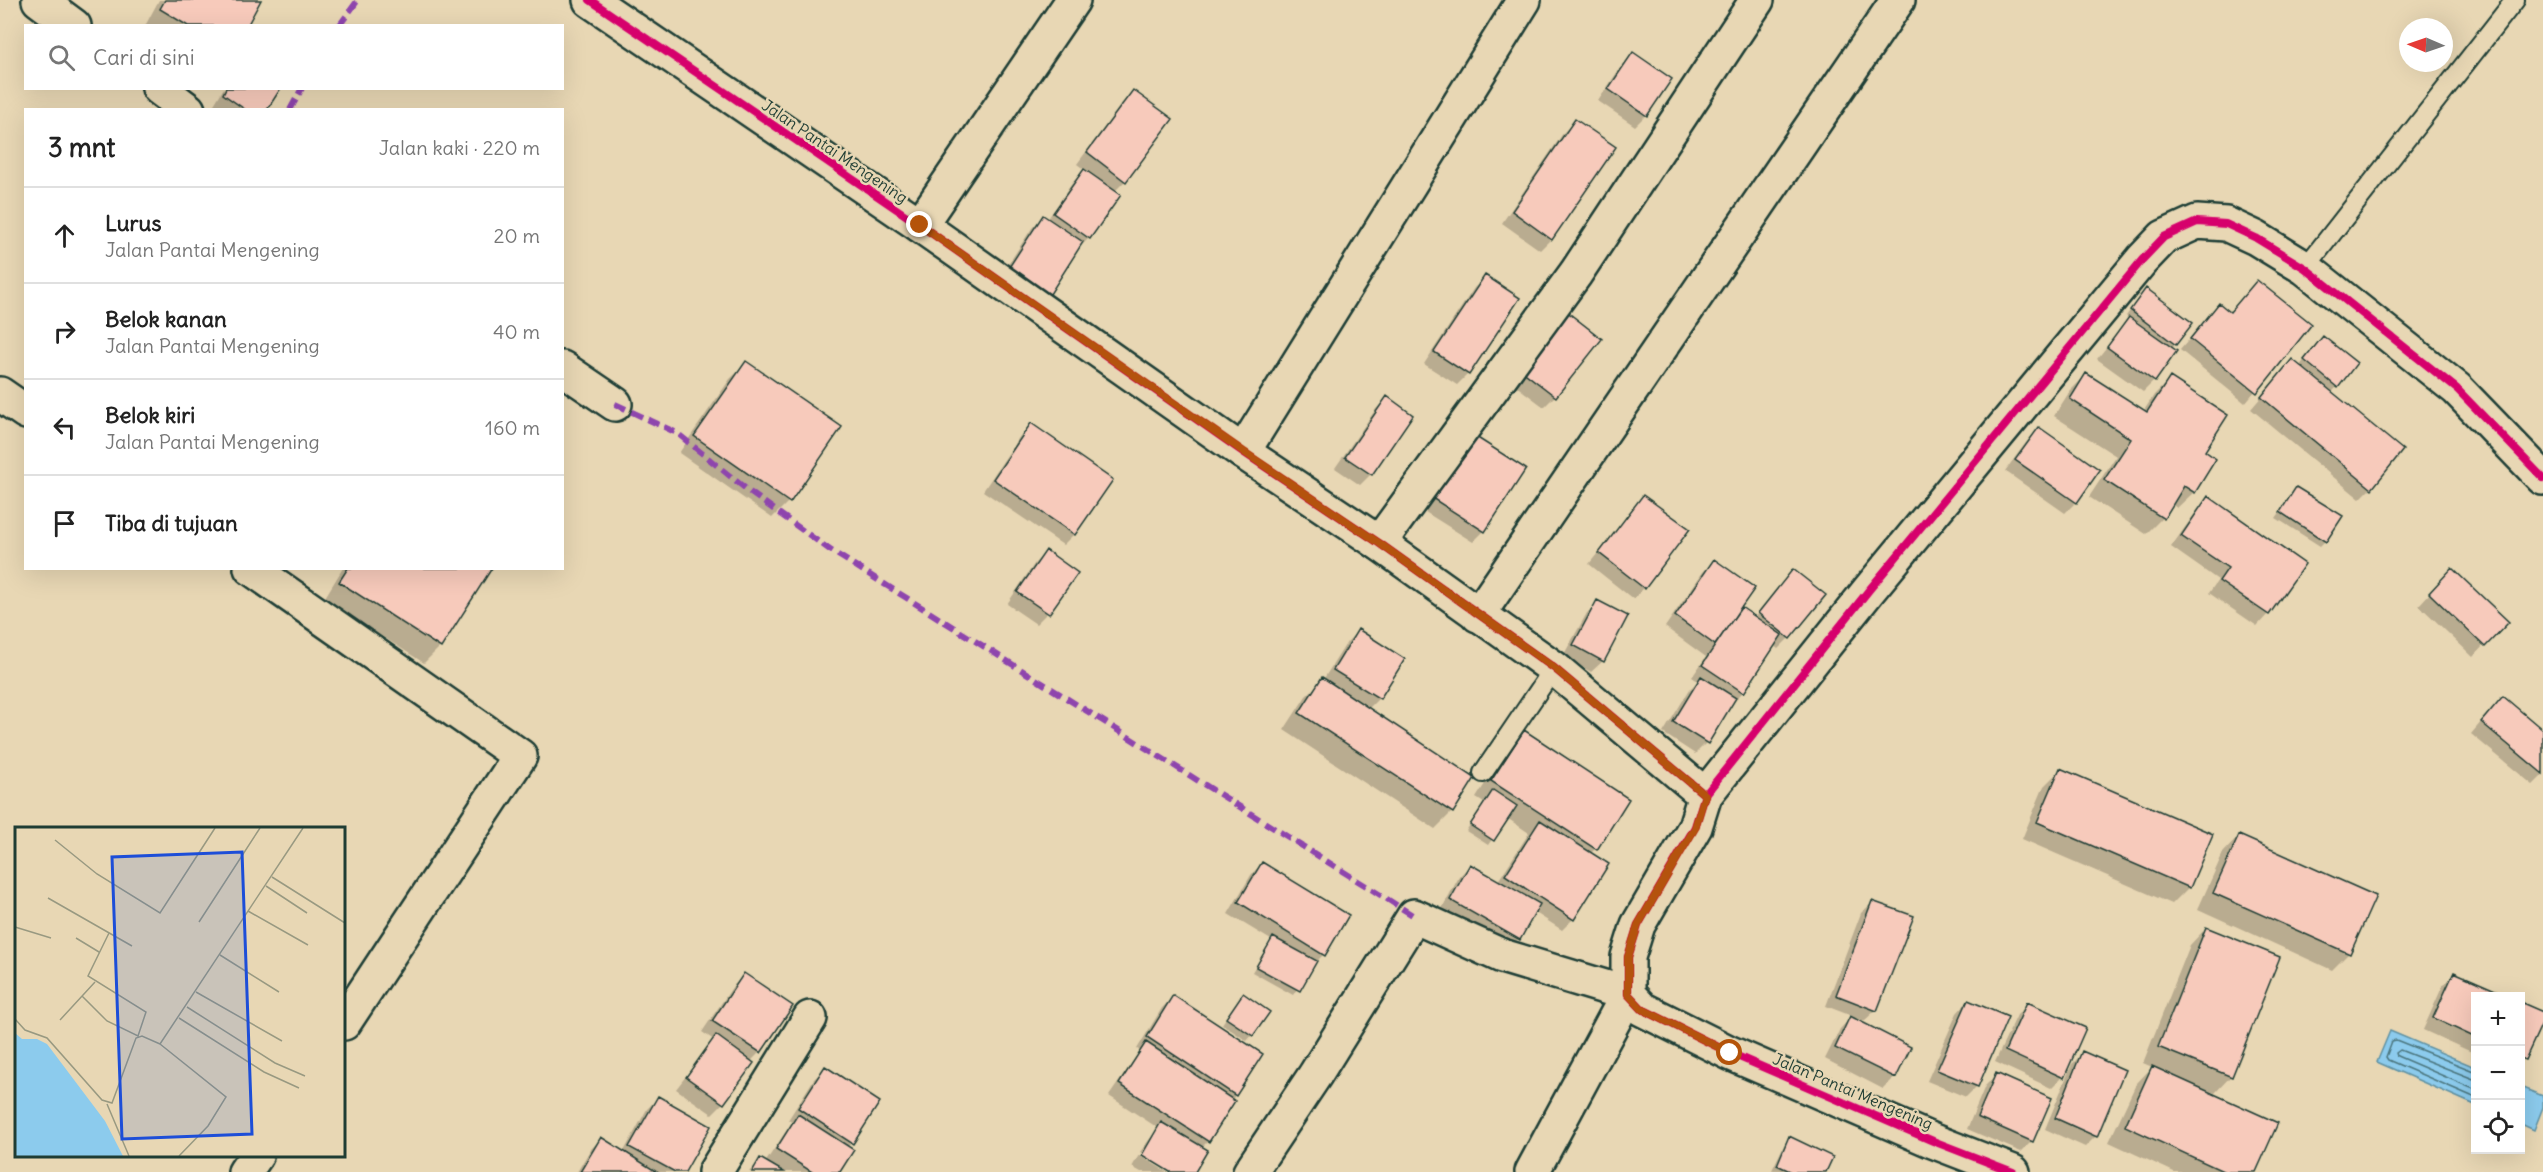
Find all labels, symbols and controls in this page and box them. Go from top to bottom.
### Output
north arrow [2399,18,2453,72]
search box [24,24,564,90]
icon: search [45,41,78,74]
text: Cari di sini [93,43,195,71]
street label: Jalan Pantai Mengening [758,95,912,207]
text: 3 mnt [48,131,115,164]
text: Jalan kaki · 220 m [379,135,540,160]
text: Lurus [105,209,161,237]
route end [906,211,932,237]
icon: ahead [48,219,81,252]
text: 20 m [494,223,540,248]
text: Jalan Pantai Mengening [105,237,320,262]
text: Belok kanan [105,305,227,333]
icon: right [48,315,81,348]
text: 40 m [493,319,540,344]
text: Jalan Pantai Mengening [105,333,320,358]
text: Belok kiri [105,401,195,429]
icon: left [48,411,81,444]
text: 160 m [485,415,540,440]
text: Jalan Pantai Mengening [105,429,320,454]
icon: arrive [48,507,81,540]
text: Tiba di tujuan [105,509,238,537]
inset map [15,827,345,1157]
map controls [2471,992,2525,1154]
button: + [2471,992,2525,1046]
route start [1716,1039,1742,1065]
button: − [2471,1046,2525,1100]
street label: Jalan Pantai Mengening [1770,1048,1936,1134]
button: locate [2471,1100,2525,1154]

